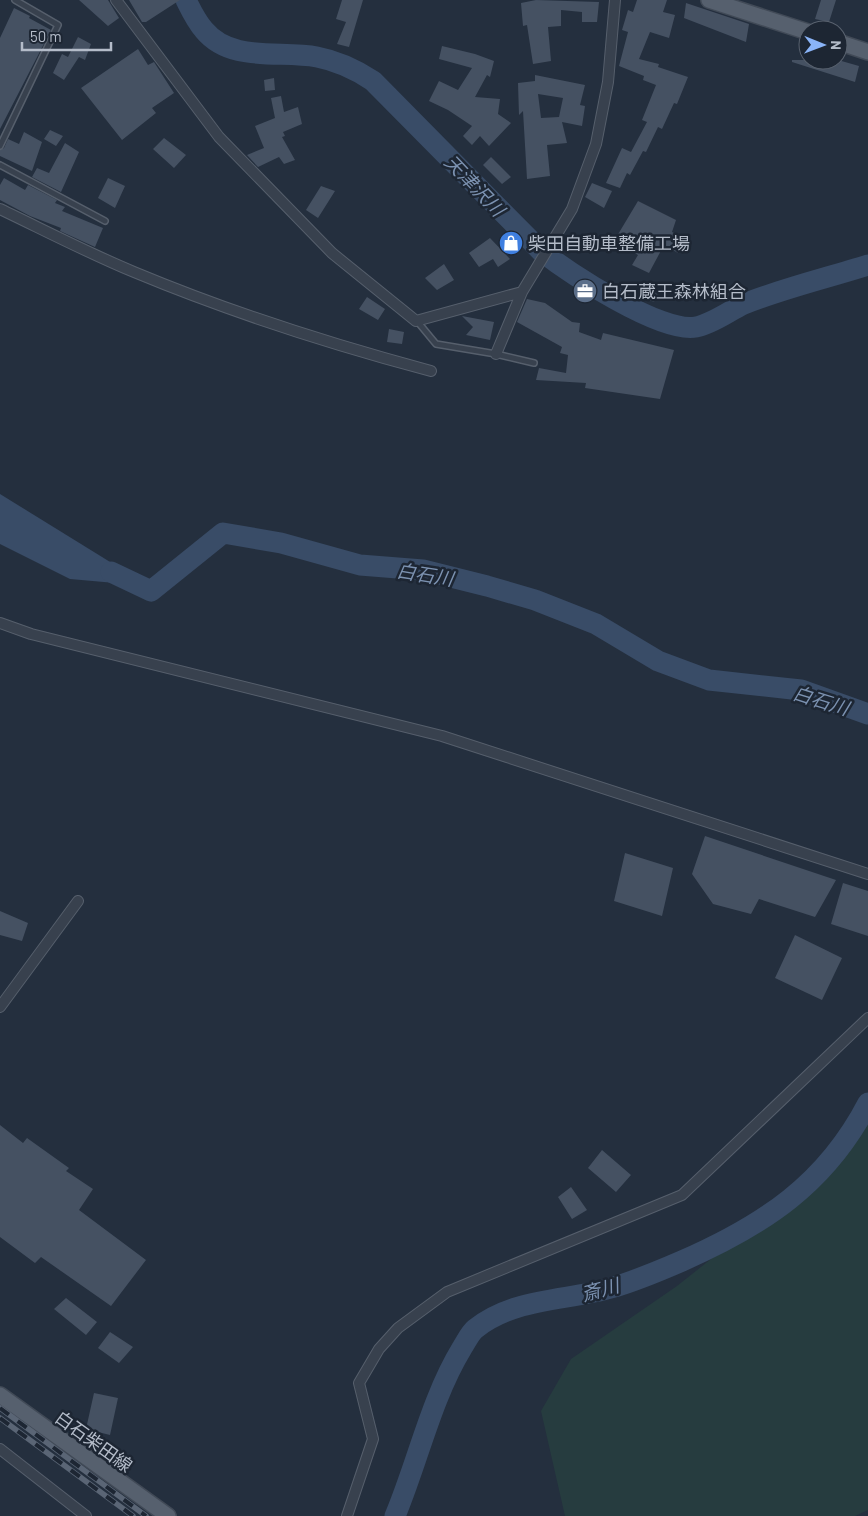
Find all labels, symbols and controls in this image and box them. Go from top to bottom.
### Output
scale bar [22,20,111,52]
north arrow [798,20,848,70]
text: 50 m [30,27,62,45]
text: N [828,40,845,50]
water label: 天津沢川 [440,150,511,222]
shop icon: 柴田自動車整備工場 [498,230,524,256]
place label: 柴田自動車整備工場 [528,232,690,254]
office icon: 白石蔵王森林組合 [572,278,598,304]
place label: 白石蔵王森林組合 [602,280,746,302]
water label: 白石川 [395,558,457,590]
water label: 白石川 [790,681,854,720]
water label: 斎川 [579,1272,623,1305]
street label: 白石柴田線 [51,1406,137,1476]

